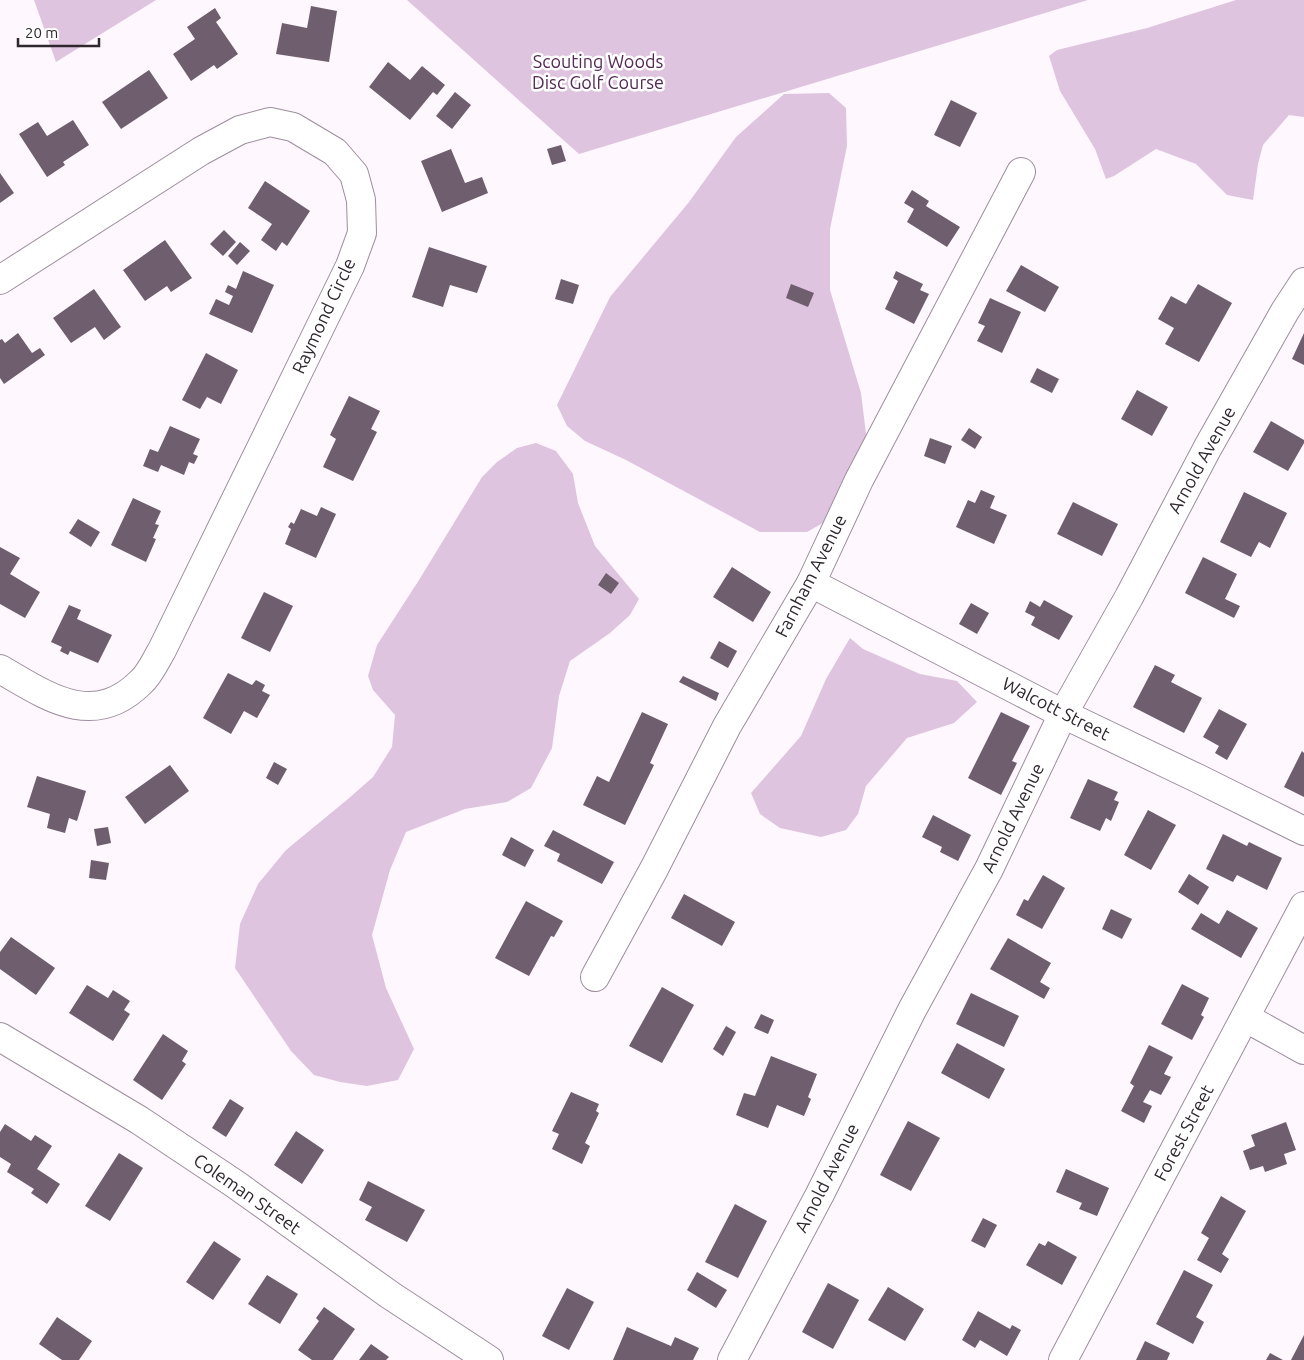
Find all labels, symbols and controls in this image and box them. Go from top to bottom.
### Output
scale bar [18,15,99,47]
text: 20 m [25,24,58,41]
park label: Scouting Woods Disc Golf Course [532,51,664,92]
street label: Raymond Circle [288,255,359,377]
street label: Arnold Avenue [1163,402,1239,517]
street label: Farnham Avenue [771,511,850,640]
street label: Walcott Street [1000,672,1113,744]
street label: Arnold Avenue [977,760,1047,876]
street label: Forest Street [1149,1081,1217,1184]
street label: Arnold Avenue [790,1120,862,1235]
street label: Coleman Street [190,1149,305,1237]

